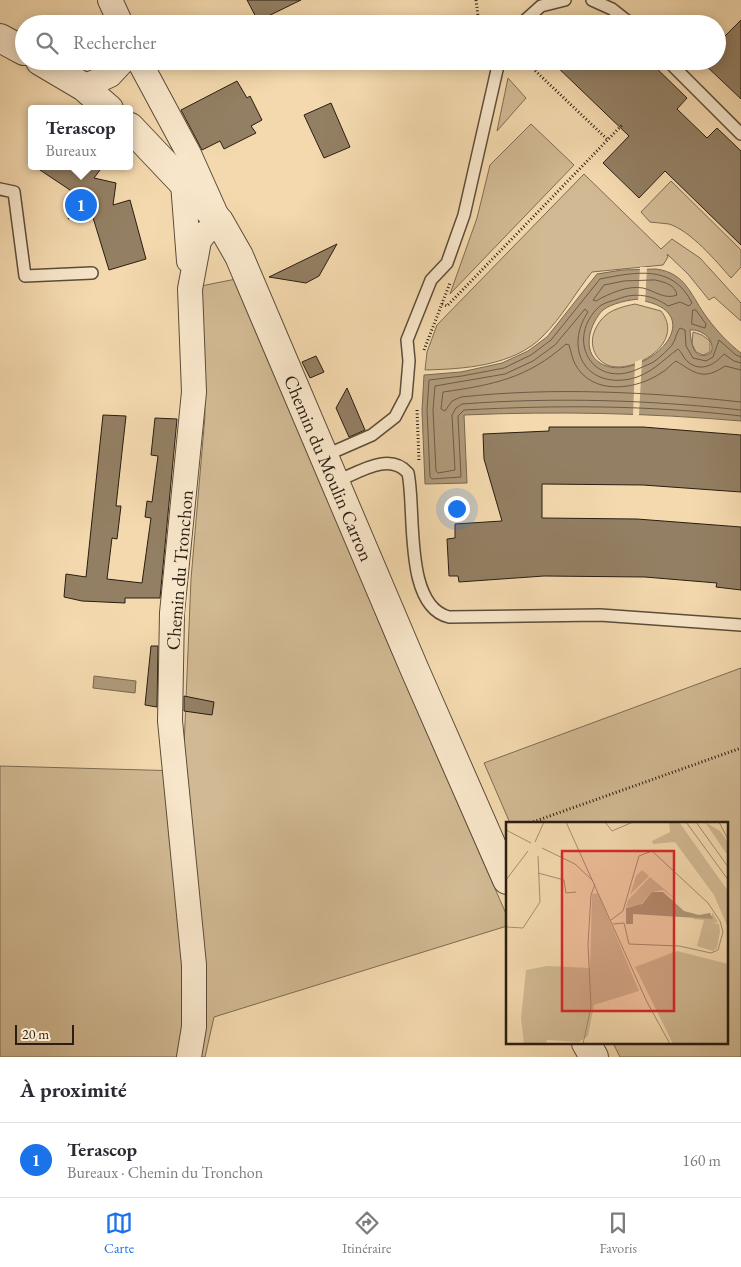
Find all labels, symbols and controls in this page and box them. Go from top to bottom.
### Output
search box [15,15,726,70]
icon: search [33,29,61,57]
text: Rechercher [73,30,156,55]
popup [28,105,133,170]
text: Terascop [45,115,116,140]
text: Bureaux [45,140,97,161]
pin: 1 [65,186,97,224]
street label: Chemin du Moulin Carron [278,371,379,565]
street label: Chemin du Tronchon [160,489,199,651]
your location [444,496,470,522]
inset map [506,822,728,1044]
scale bar [15,1022,74,1045]
text: 20 m [22,1025,49,1043]
text: À proximité [20,1076,127,1103]
text: Terascop [67,1137,137,1162]
text: 1 [32,1150,40,1171]
text: 160 m [682,1150,721,1171]
text: Bureaux · Chemin du Tronchon [67,1162,263,1183]
tab: Carte [104,1209,134,1257]
tab: Itinéraire [342,1209,391,1257]
tab: Favoris [600,1209,637,1257]

